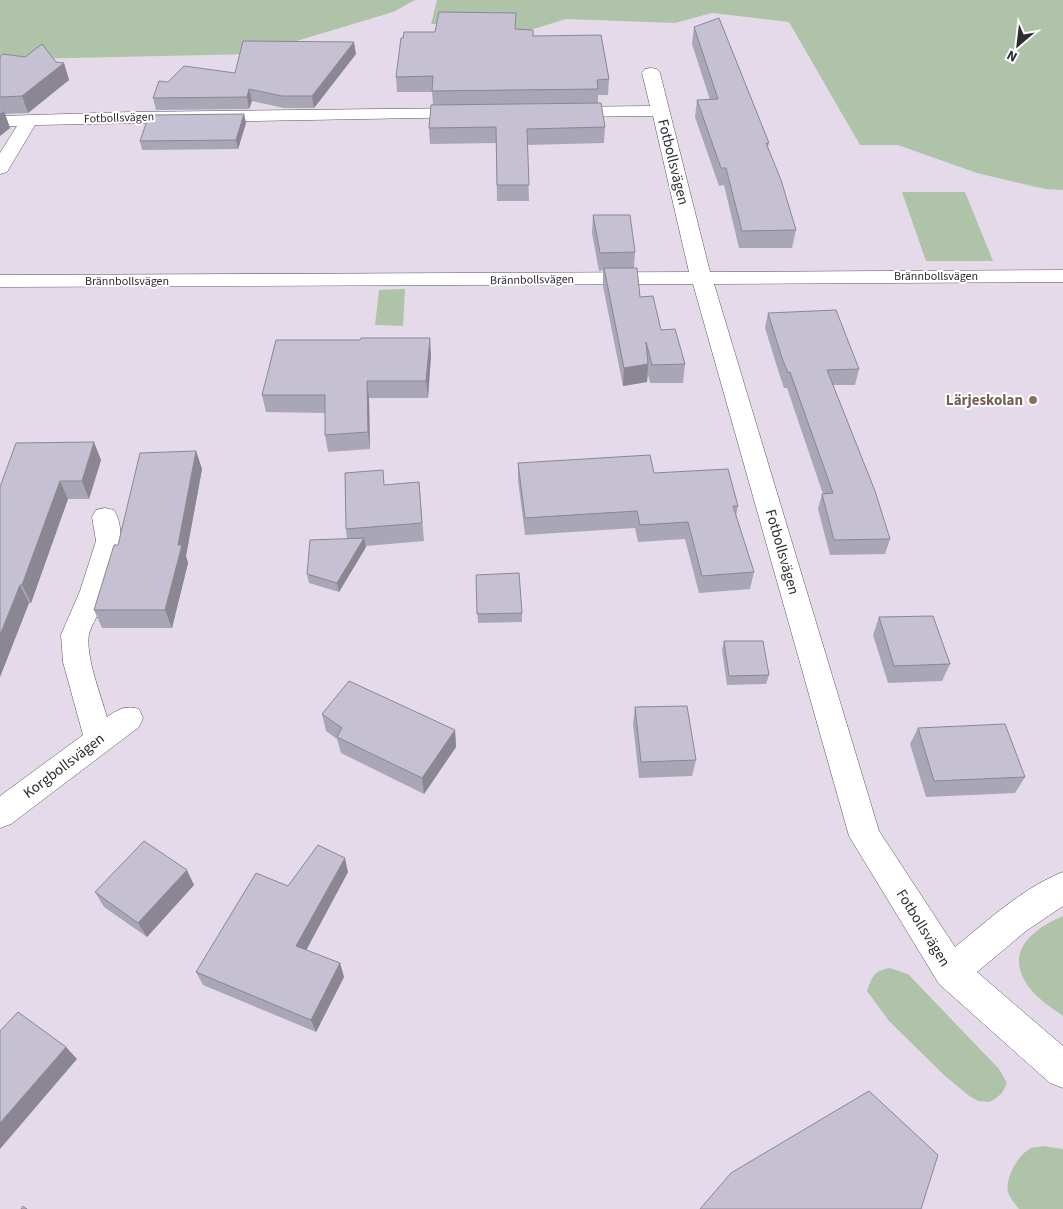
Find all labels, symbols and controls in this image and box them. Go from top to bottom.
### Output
north arrow [993,20,1043,70]
text: N [1004,45,1021,67]
street label: Fotbollsvägen [84,108,154,128]
street label: Fotbollsvägen [652,117,694,207]
street label: Brännbollsvägen [894,268,978,285]
street label: Brännbollsvägen [490,271,574,289]
street label: Brännbollsvägen [85,273,169,290]
place label: Lärjeskolan [946,390,1023,411]
marker: Lärjeskolan [1027,394,1039,406]
street label: Fotbollsvägen [760,507,804,597]
street label: Korgbollsvägen [19,728,109,804]
street label: Fotbollsvägen [891,885,955,971]

